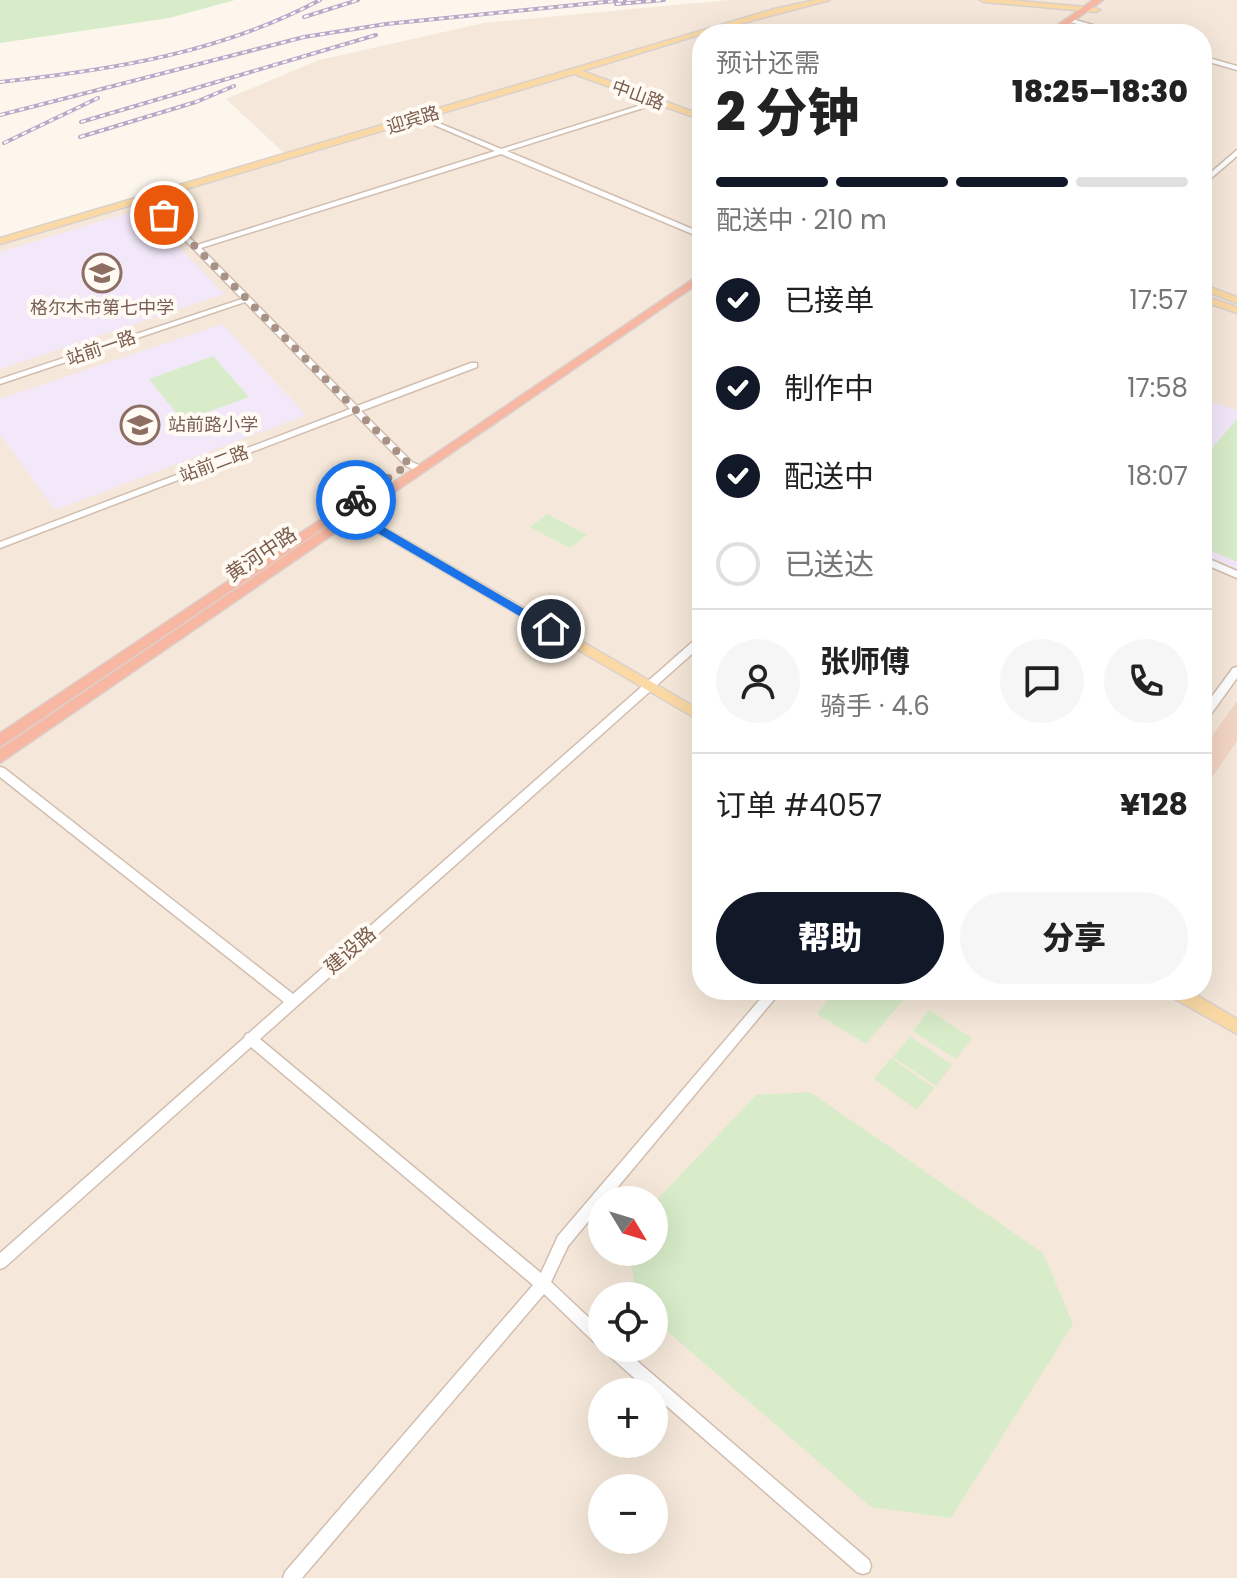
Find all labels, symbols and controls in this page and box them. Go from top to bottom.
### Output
text: 预计还需 [716,45,820,81]
text: 18:25–18:30 [1012,70,1188,113]
street label: 中山路 [609,74,668,116]
text: 2 分钟 [716,76,860,149]
street label: 迎宾路 [383,100,442,139]
pin [130,181,198,249]
icon: bag [142,193,186,237]
text: 配送中 · 210 m [716,202,887,238]
school or university icon: 格尔木市第七中学 [81,252,123,294]
icon: check [716,278,760,322]
text: 已接单 [784,279,874,322]
text: 17:57 [1129,282,1188,318]
place label: 格尔木市第七中学 [30,295,174,320]
street label: 站前一路 [63,324,139,371]
icon: check [716,366,760,410]
text: 制作中 [784,367,874,410]
text: 17:58 [1127,370,1188,406]
school or university icon: 站前路小学 [119,404,161,446]
place label: 站前路小学 [168,412,258,437]
street label: 站前二路 [176,439,252,488]
icon: check [716,454,760,498]
text: 配送中 [784,455,874,498]
text: 18:07 [1127,458,1188,494]
courier [316,460,396,540]
icon: bike [334,478,378,522]
street label: 黄河中路 [220,520,302,588]
text: 已送达 [784,543,874,586]
pin [517,595,585,663]
icon: home [529,607,573,651]
button: person [716,639,800,723]
button: chat [1000,639,1084,723]
button: phone [1104,639,1188,723]
text: 张师傅 [820,640,910,683]
text: 骑手 · 4.6 [820,688,930,724]
text: ¥128 [1120,783,1188,826]
text: 订单 #4057 [716,784,882,827]
button: 帮助 [716,892,944,984]
button: 分享 [960,892,1188,984]
street label: 建设路 [318,920,382,980]
north arrow [588,1186,668,1266]
map controls [588,1186,668,1554]
button: locate [588,1282,668,1362]
button: + [588,1378,668,1458]
button: − [588,1474,668,1554]

